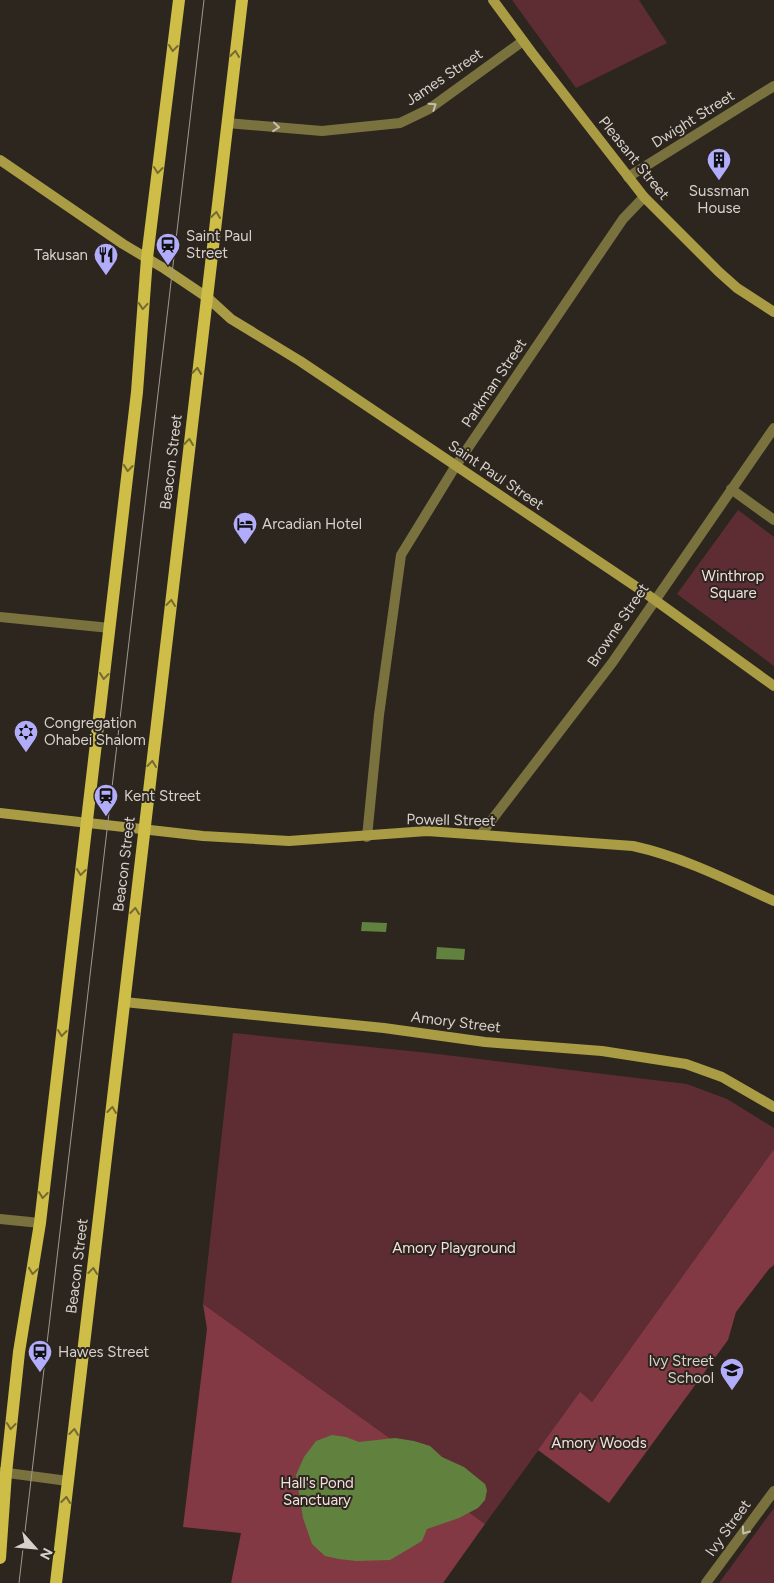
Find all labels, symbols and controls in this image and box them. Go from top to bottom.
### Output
street label: James Street [402,44,486,109]
one-way arrow [168,45,179,53]
one-way arrow [229,49,240,57]
street label: Dwight Street [648,86,738,152]
one-way arrow [428,103,437,112]
street label: Pleasant Street [595,113,673,204]
one-way arrow [272,121,280,132]
building icon: Sussman House [706,147,732,181]
one-way arrow [153,166,164,174]
place label: Sussman House [689,182,749,217]
one-way arrow [210,211,221,219]
place label: Saint Paul Street [186,227,252,262]
station icon: Saint Paul Street [155,232,181,266]
restaurant icon: Takusan [93,242,119,276]
place label: Takusan [34,246,88,264]
one-way arrow [138,302,149,310]
street label: Parkman Street [458,335,530,431]
one-way arrow [191,367,202,375]
street label: Beacon Street [156,413,186,511]
street label: Saint Paul Street [445,436,548,514]
one-way arrow [183,437,194,445]
one-way arrow [123,464,134,472]
hotel icon: Arcadian Hotel [232,511,258,545]
place label: Arcadian Hotel [262,515,362,533]
park label: Winthrop Square [702,567,765,602]
street label: Browne Street [583,580,653,670]
one-way arrow [165,599,176,607]
one-way arrow [99,672,110,680]
place label: Congregation Ohabei Shalom [44,714,146,749]
synagogue icon: Congregation Ohabei Shalom [13,719,39,753]
one-way arrow [146,760,157,768]
station icon: Kent Street [93,783,119,817]
place label: Kent Street [124,787,201,805]
street label: Powell Street [406,810,496,830]
street label: Beacon Street [109,815,139,913]
one-way arrow [76,868,87,876]
one-way arrow [129,907,140,915]
street label: Amory Street [410,1008,502,1036]
one-way arrow [57,1029,68,1037]
one-way arrow [106,1105,117,1113]
one-way arrow [38,1191,49,1199]
street label: Beacon Street [62,1217,92,1315]
park label: Amory Playground [392,1239,516,1257]
one-way arrow [29,1267,39,1275]
one-way arrow [87,1267,98,1275]
station icon: Hawes Street [27,1339,53,1373]
place label: Hawes Street [58,1343,150,1361]
place label: Ivy Street School [649,1352,714,1387]
school or university icon: Ivy Street School [719,1357,745,1391]
one-way arrow [6,1422,17,1430]
one-way arrow [68,1428,78,1437]
park label: Amory Woods [551,1434,647,1452]
park label: Hall's Pond Sanctuary [280,1474,354,1509]
one-way arrow [60,1495,71,1503]
street label: Ivy Street [701,1496,755,1560]
north arrow [10,1523,60,1573]
one-way arrow [742,1525,751,1535]
text: N [36,1545,56,1562]

